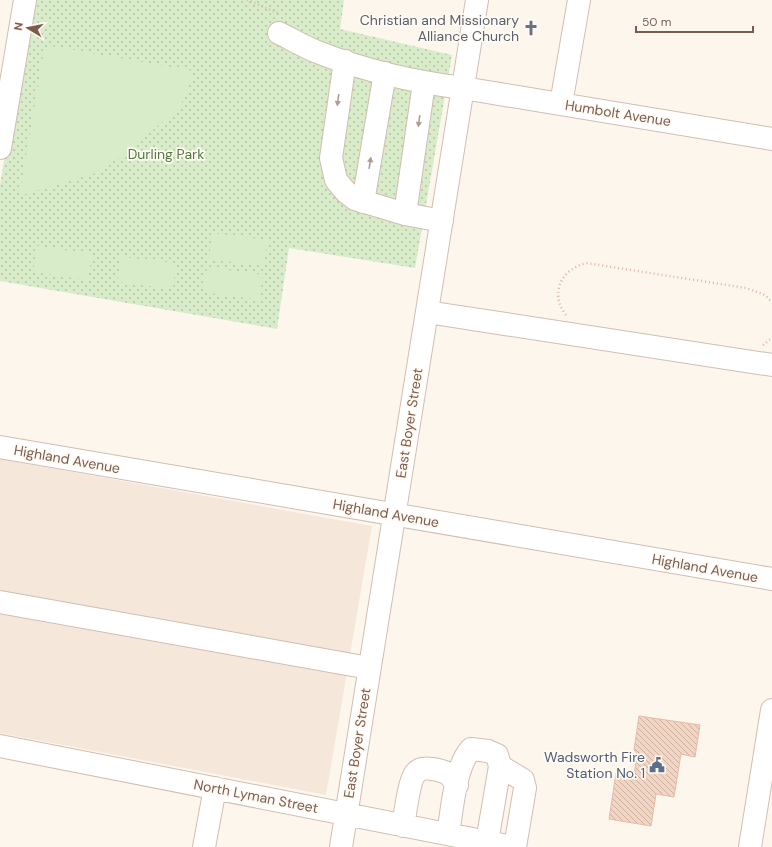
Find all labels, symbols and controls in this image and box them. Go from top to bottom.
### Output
north arrow [8,8,48,48]
scale bar [636,8,753,34]
place label: Christian and Missionary Alliance Church [360,11,519,45]
text: 50 m [642,14,671,30]
church icon: Christian and Missionary Alliance Church [522,19,540,37]
text: N [11,21,26,31]
one-way arrow [335,94,341,106]
street label: Humbolt Avenue [564,96,672,130]
one-way arrow [415,115,421,127]
park label: Durling Park [128,145,204,163]
one-way arrow [367,157,373,169]
street label: East Boyer Street [391,367,427,479]
street label: Highland Avenue [12,441,122,477]
street label: Highland Avenue [331,495,441,531]
street label: Highland Avenue [650,550,760,586]
street label: East Boyer Street [339,687,375,799]
place label: Wadsworth Fire Station No. 1 [544,748,645,782]
public building icon: Wadsworth Fire Station No. 1 [648,756,666,774]
street label: North Lyman Street [192,775,320,817]

